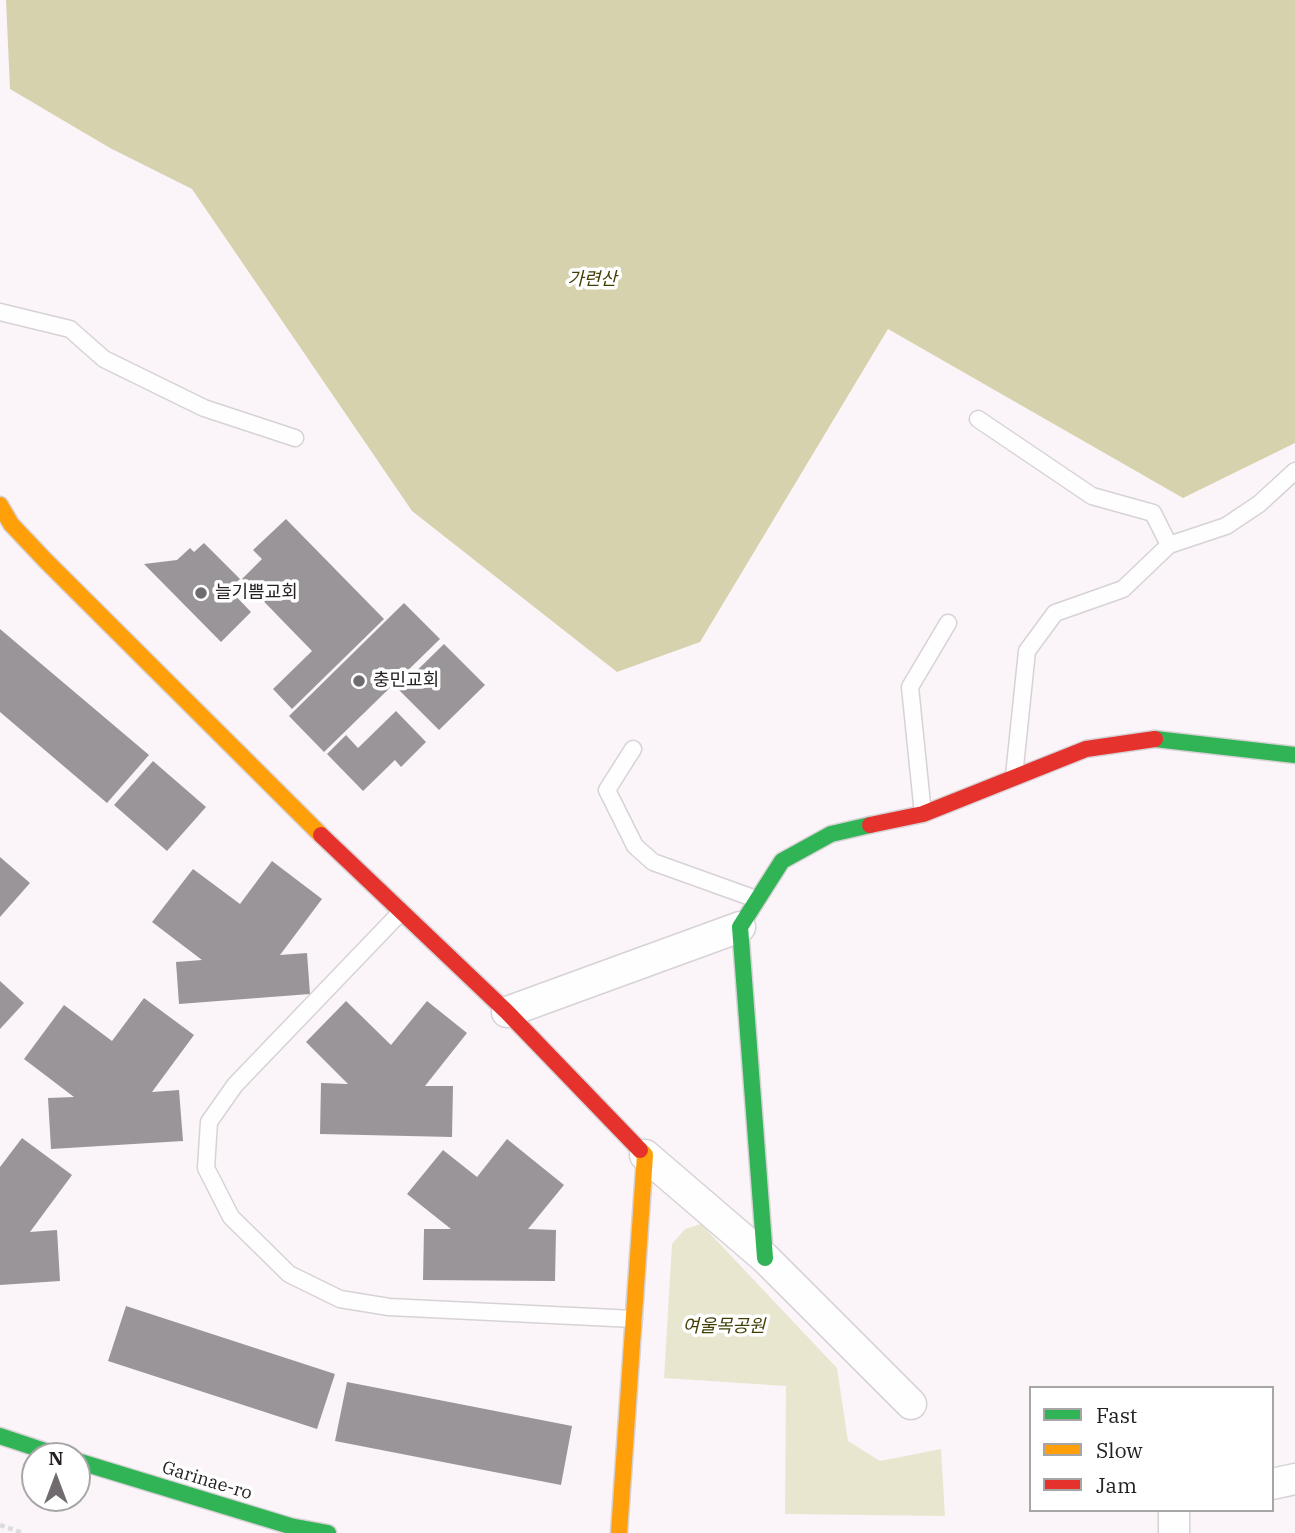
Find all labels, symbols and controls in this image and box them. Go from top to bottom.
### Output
park label: 가련산 [567,269,617,291]
place label: 늘기쁨교회 [215,582,298,604]
marker: 늘기쁨교회 [193,585,209,601]
place label: 충민교회 [373,670,439,692]
marker: 충민교회 [351,673,367,689]
park label: 여울목공원 [683,1316,765,1338]
legend [1029,1386,1274,1512]
text: Fast [1096,1401,1137,1429]
text: Slow [1096,1436,1143,1464]
north arrow [21,1442,91,1512]
text: N [48,1446,64,1470]
street label: Garinae-ro [159,1457,255,1505]
text: Jam [1096,1471,1137,1499]

